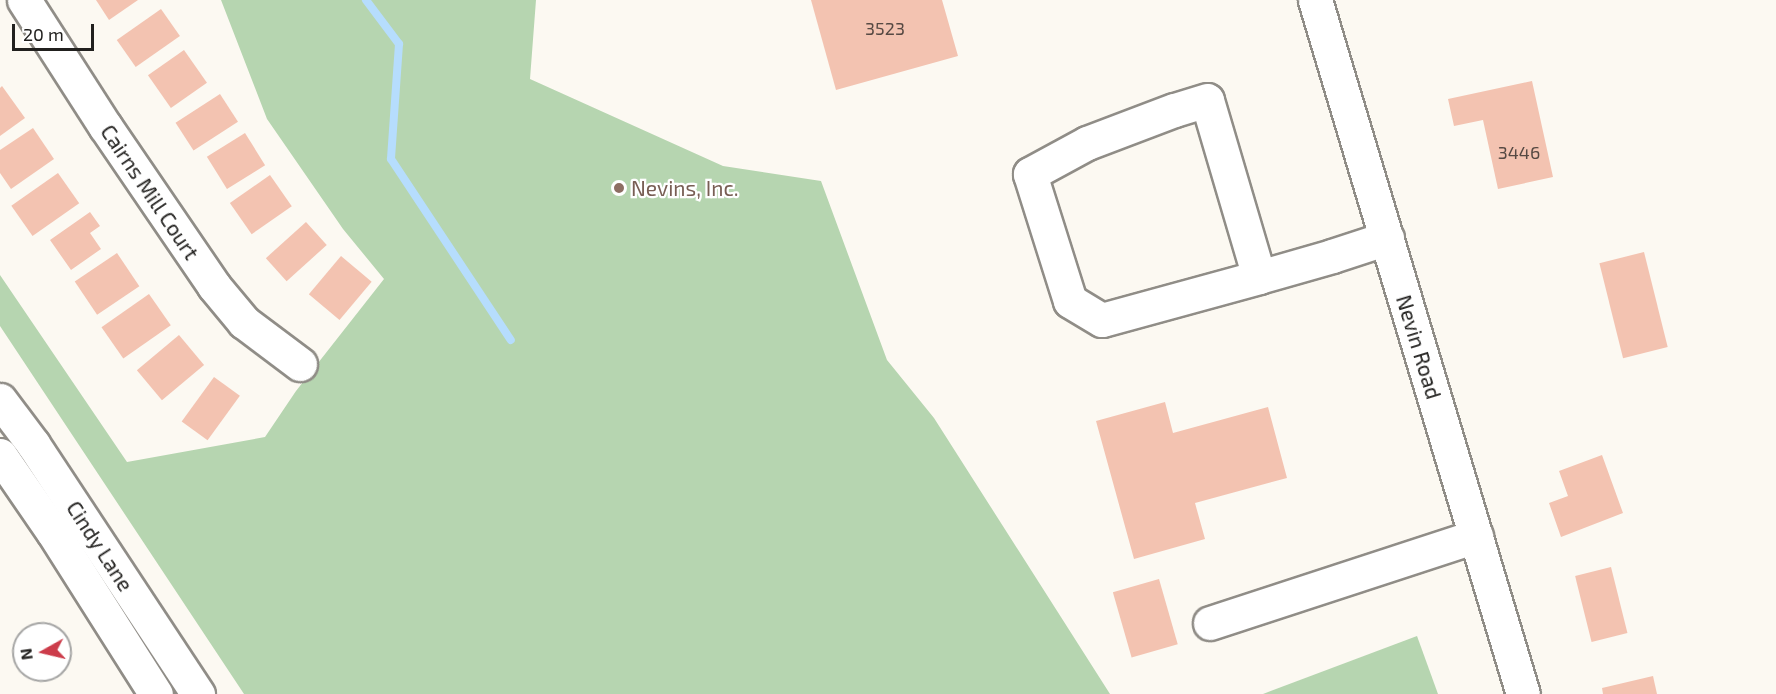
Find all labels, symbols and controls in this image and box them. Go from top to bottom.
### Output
scale bar [15,12,98,50]
house number: 3523 [865,17,905,39]
text: 20 m [23,23,64,45]
street label: Cairns Mill Court [95,120,205,264]
house number: 3446 [1498,141,1540,163]
place label: Nevins, Inc. [631,175,738,201]
marker: Nevins, Inc. [612,181,626,195]
street label: Nevin Road [1391,292,1447,402]
street label: Cindy Lane [61,496,139,596]
north arrow [12,622,72,682]
text: N [15,647,36,661]

